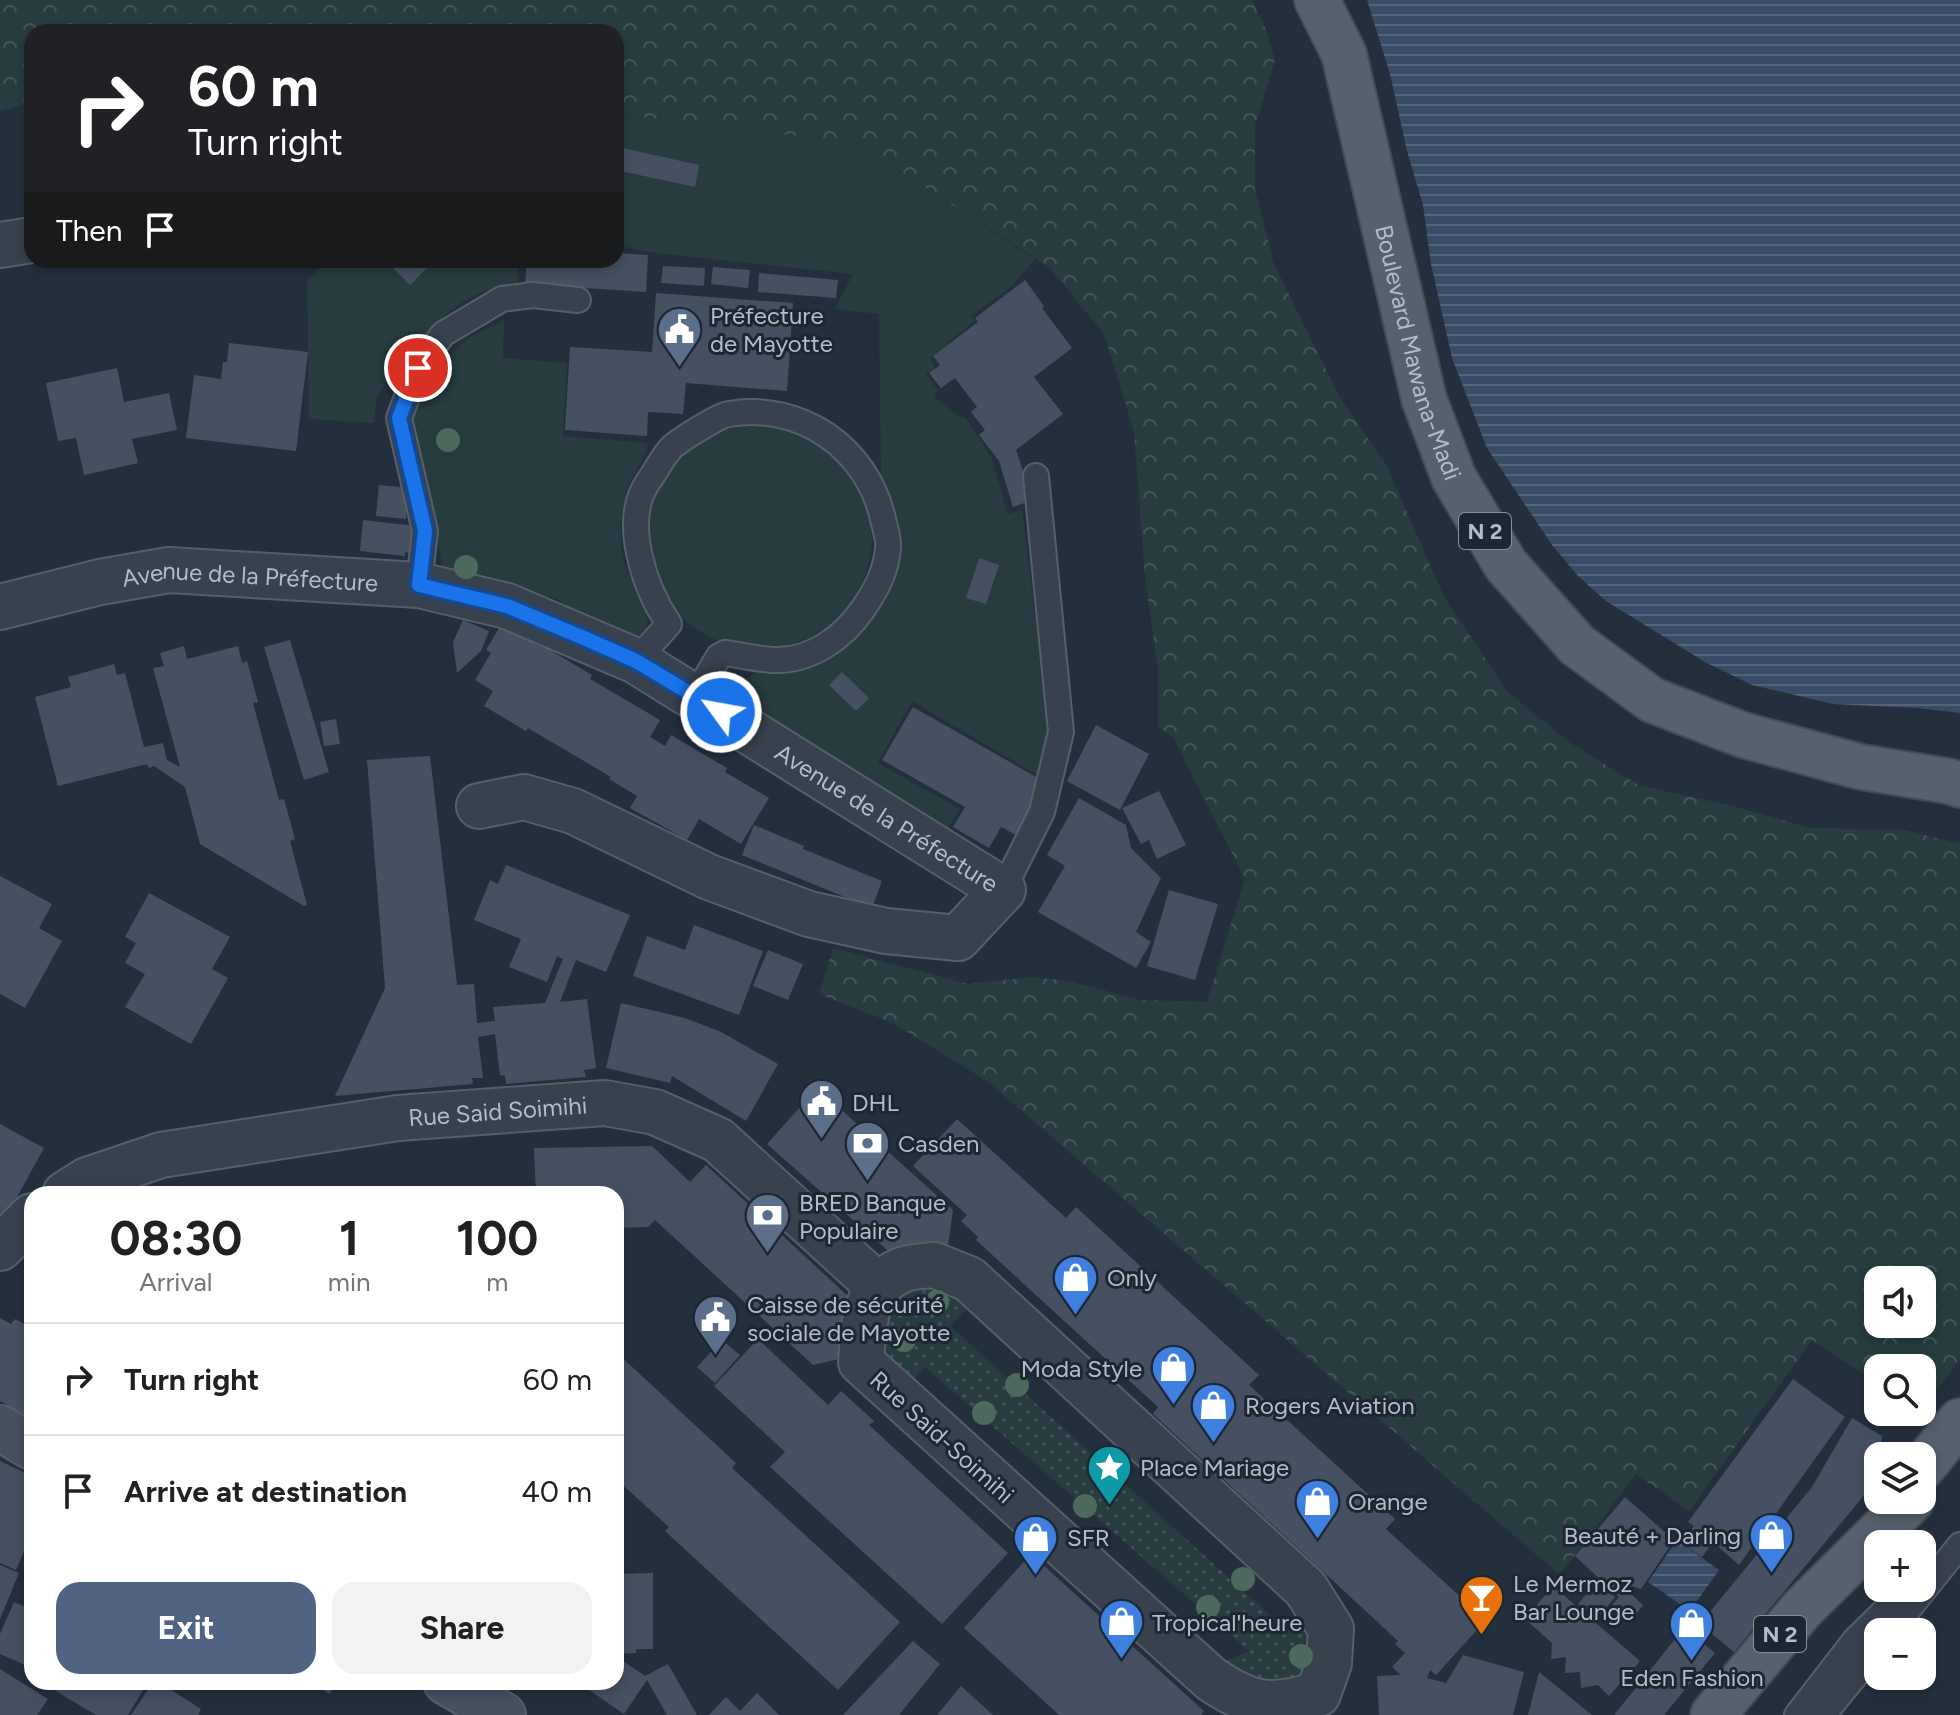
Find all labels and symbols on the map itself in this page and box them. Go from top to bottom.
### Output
street label: Boulevard Mawana-Madi [1370,222,1468,484]
place label: Préfecture de Mayotte [710,301,833,358]
public building icon: Préfecture de Mayotte [655,305,703,368]
pin [384,334,452,402]
road number: N 2 [1459,513,1511,549]
street label: Avenue de la Préfecture [119,555,379,597]
position arrow [679,670,763,754]
street label: Avenue de la Préfecture [770,737,1004,898]
public building icon: DHL [797,1078,845,1141]
place label: DHL [852,1088,900,1117]
street label: Rue Said Soimihi [407,1090,588,1132]
bank icon: Casden [843,1119,891,1182]
place label: Casden [898,1129,979,1158]
place label: BRED Banque Populaire [799,1188,946,1245]
bank icon: BRED Banque Populaire [744,1192,792,1255]
shop icon: Only [1052,1253,1100,1316]
place label: Only [1107,1263,1157,1292]
place label: Caisse de sécurité sociale de Mayotte [747,1290,950,1347]
public building icon: Caisse de sécurité sociale de Mayotte [692,1294,740,1357]
shop icon: Moda Style [1149,1344,1197,1407]
place label: Moda Style [1021,1354,1142,1383]
street label: Rue Said-Soimihi [864,1365,1020,1509]
shop icon: Rogers Aviation [1190,1381,1238,1444]
place label: Rogers Aviation [1245,1391,1415,1420]
place icon: Place Mariage [1085,1443,1133,1506]
place label: Place Mariage [1140,1453,1289,1482]
shop icon: Orange [1293,1477,1341,1540]
place label: Orange [1348,1487,1428,1516]
shop icon: Beauté + Darling [1748,1511,1796,1574]
shop icon: SFR [1012,1513,1060,1576]
place label: Beauté + Darling [1563,1521,1741,1550]
place label: SFR [1067,1523,1110,1552]
place label: Le Mermoz Bar Lounge [1513,1569,1634,1626]
bar icon: Le Mermoz Bar Lounge [1458,1573,1506,1636]
shop icon: Tropical'heure [1097,1598,1145,1661]
shop icon: Eden Fashion [1668,1599,1716,1662]
place label: Tropical'heure [1152,1608,1302,1637]
road number: N 2 [1754,1616,1806,1652]
place label: Eden Fashion [1620,1663,1764,1692]

